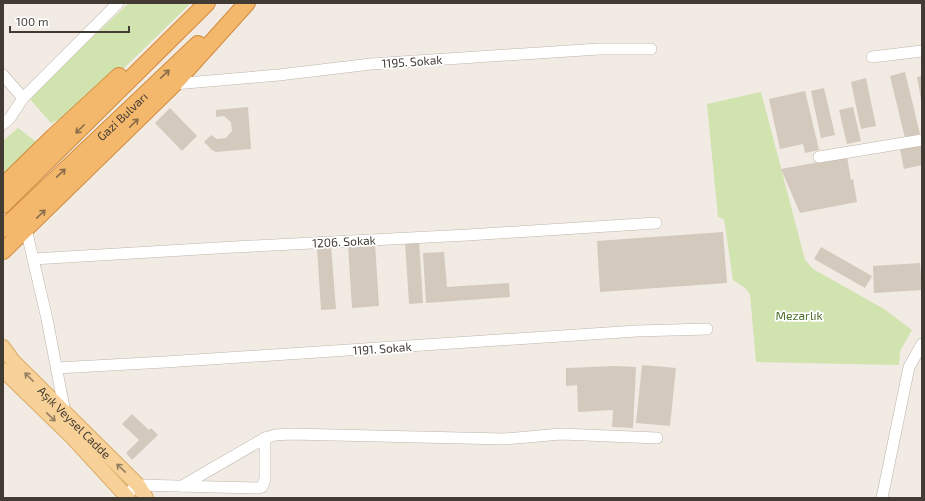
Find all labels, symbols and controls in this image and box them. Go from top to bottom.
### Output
scale bar [10,8,129,34]
text: 100 m [16,14,48,28]
street label: 1195. Sokak [381,52,443,70]
one-way arrow [160,70,170,79]
street label: Gazi Bulvarı [94,89,150,143]
one-way arrow [129,118,139,128]
one-way arrow [75,124,85,134]
one-way arrow [56,169,66,178]
one-way arrow [36,209,46,219]
street label: 1206. Sokak [312,232,376,250]
park label: Mezarlık [775,308,823,322]
street label: 1191. Sokak [352,339,412,357]
one-way arrow [24,372,34,382]
street label: Aşık Veysel Cadde [35,383,114,461]
one-way arrow [46,412,56,422]
one-way arrow [116,463,126,473]

